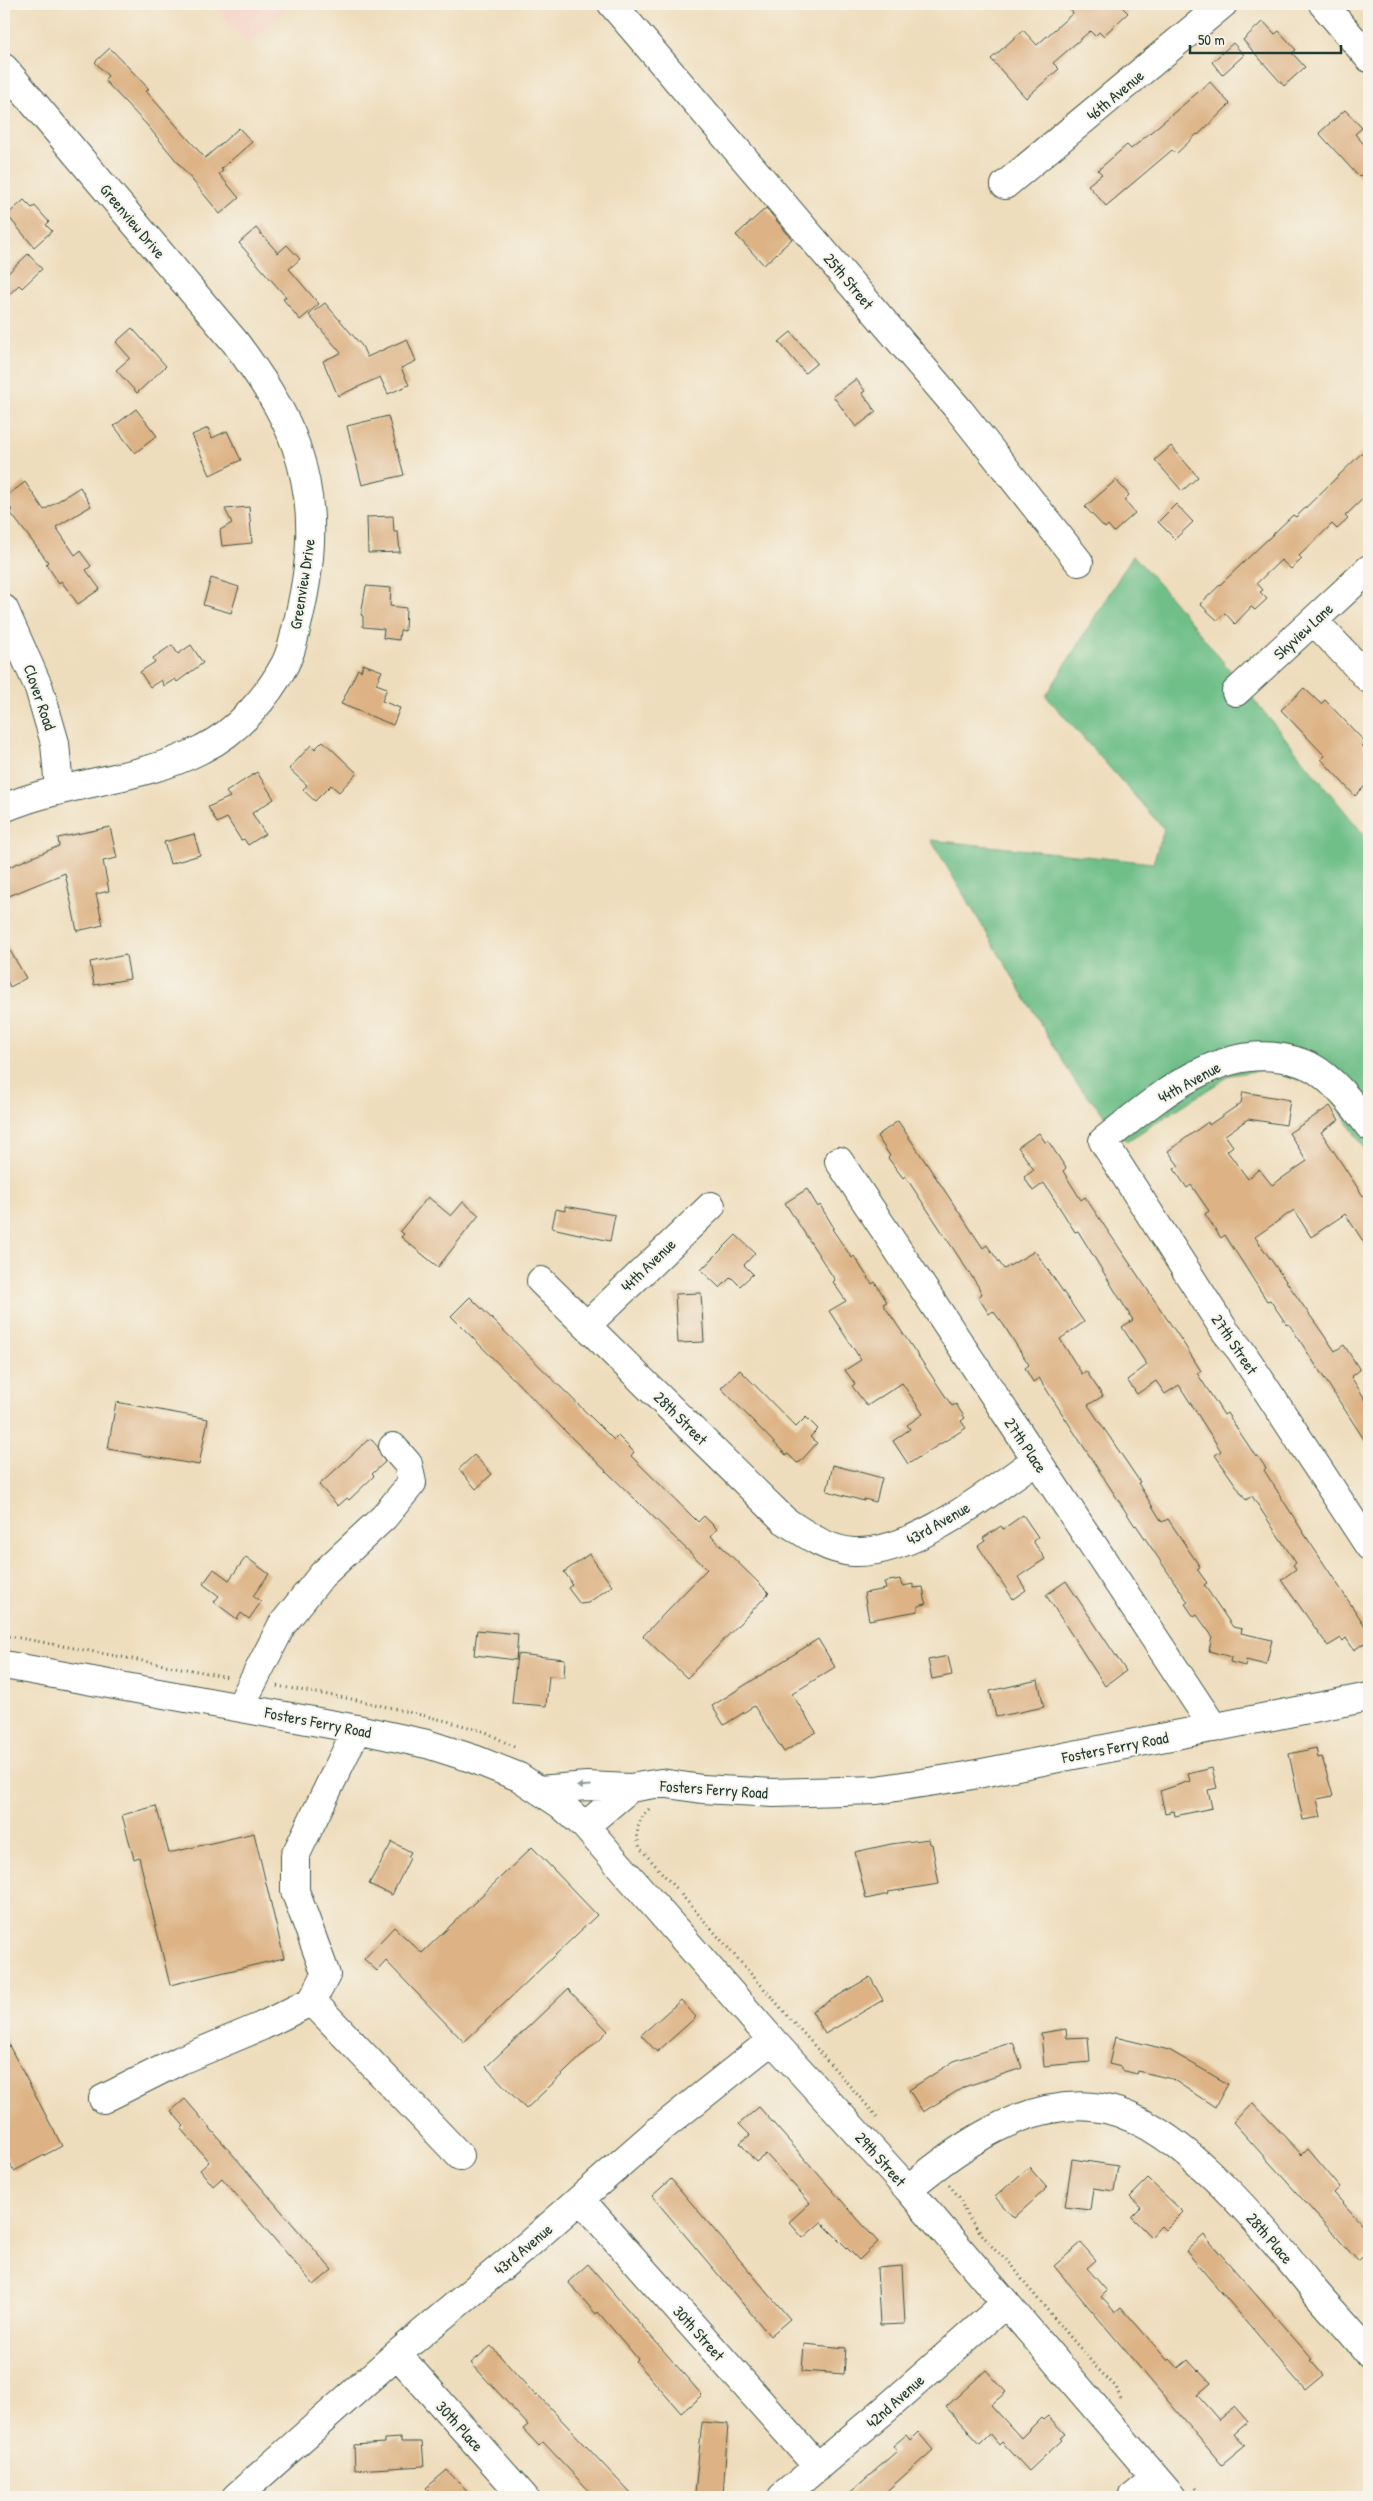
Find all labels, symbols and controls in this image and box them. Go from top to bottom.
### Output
scale bar [1190,22,1342,54]
text: 50 m [1198,29,1225,50]
street label: 46th Avenue [1082,64,1149,126]
street label: Greenview Drive [95,179,171,264]
street label: 25th Street [819,248,879,314]
street label: Greenview Drive [284,537,320,631]
street label: Skyview Lane [1268,597,1338,664]
street label: Clover Road [18,661,62,733]
street label: 44th Avenue [1154,1055,1225,1108]
street label: 44th Avenue [616,1233,681,1297]
street label: 27th Street [1207,1309,1264,1379]
street label: 28th Street [649,1386,713,1450]
street label: 27th Place [1000,1413,1053,1477]
street label: 43rd Avenue [902,1496,974,1550]
street label: Fosters Ferry Road [262,1701,373,1743]
street label: Fosters Ferry Road [1059,1726,1170,1768]
street label: Fosters Ferry Road [658,1774,769,1804]
one-way arrow [576,1782,592,1790]
street label: 29th Street [851,2127,912,2191]
street label: 28th Place [1242,2208,1299,2269]
street label: 43rd Avenue [489,2218,557,2280]
street label: 30th Street [668,2301,730,2366]
street label: 42nd Avenue [861,2369,929,2433]
street label: 30th Place [431,2396,489,2457]

